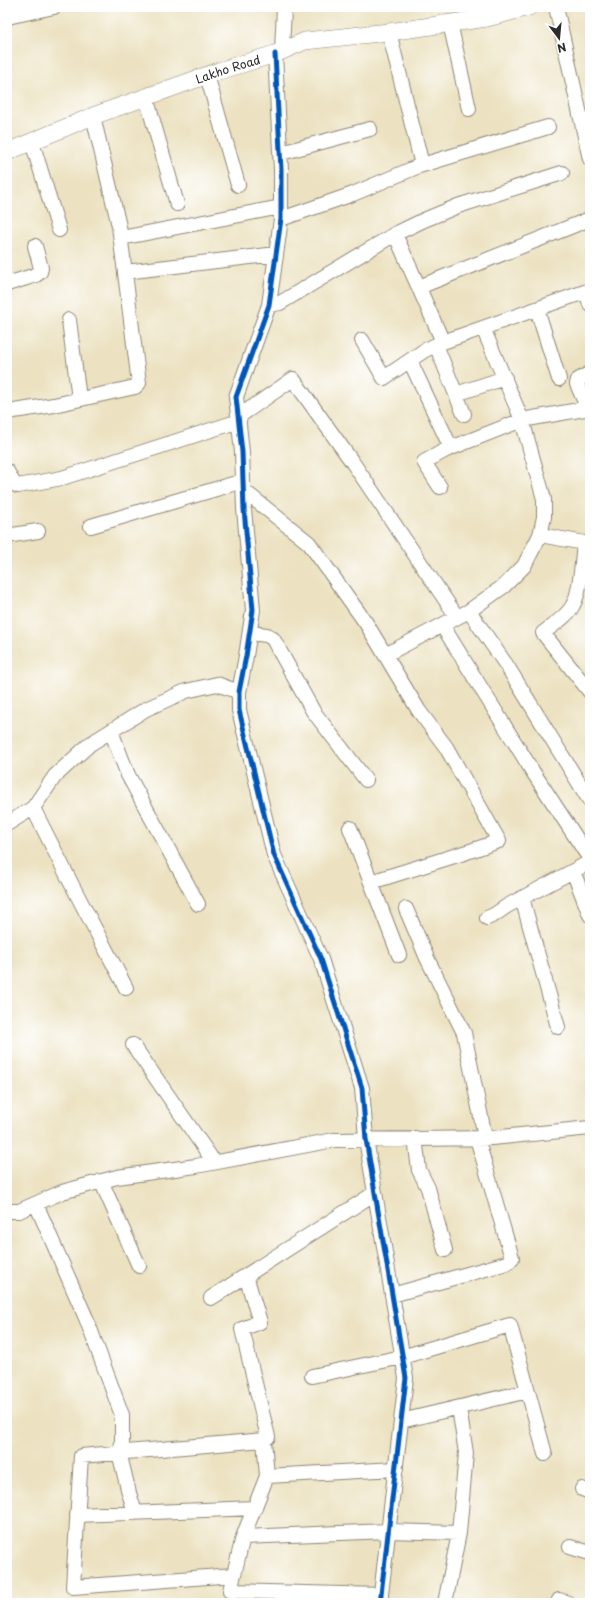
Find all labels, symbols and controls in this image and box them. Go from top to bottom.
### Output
north arrow [539,18,579,58]
text: N [555,39,568,58]
street label: Lakho Road [193,50,262,88]

